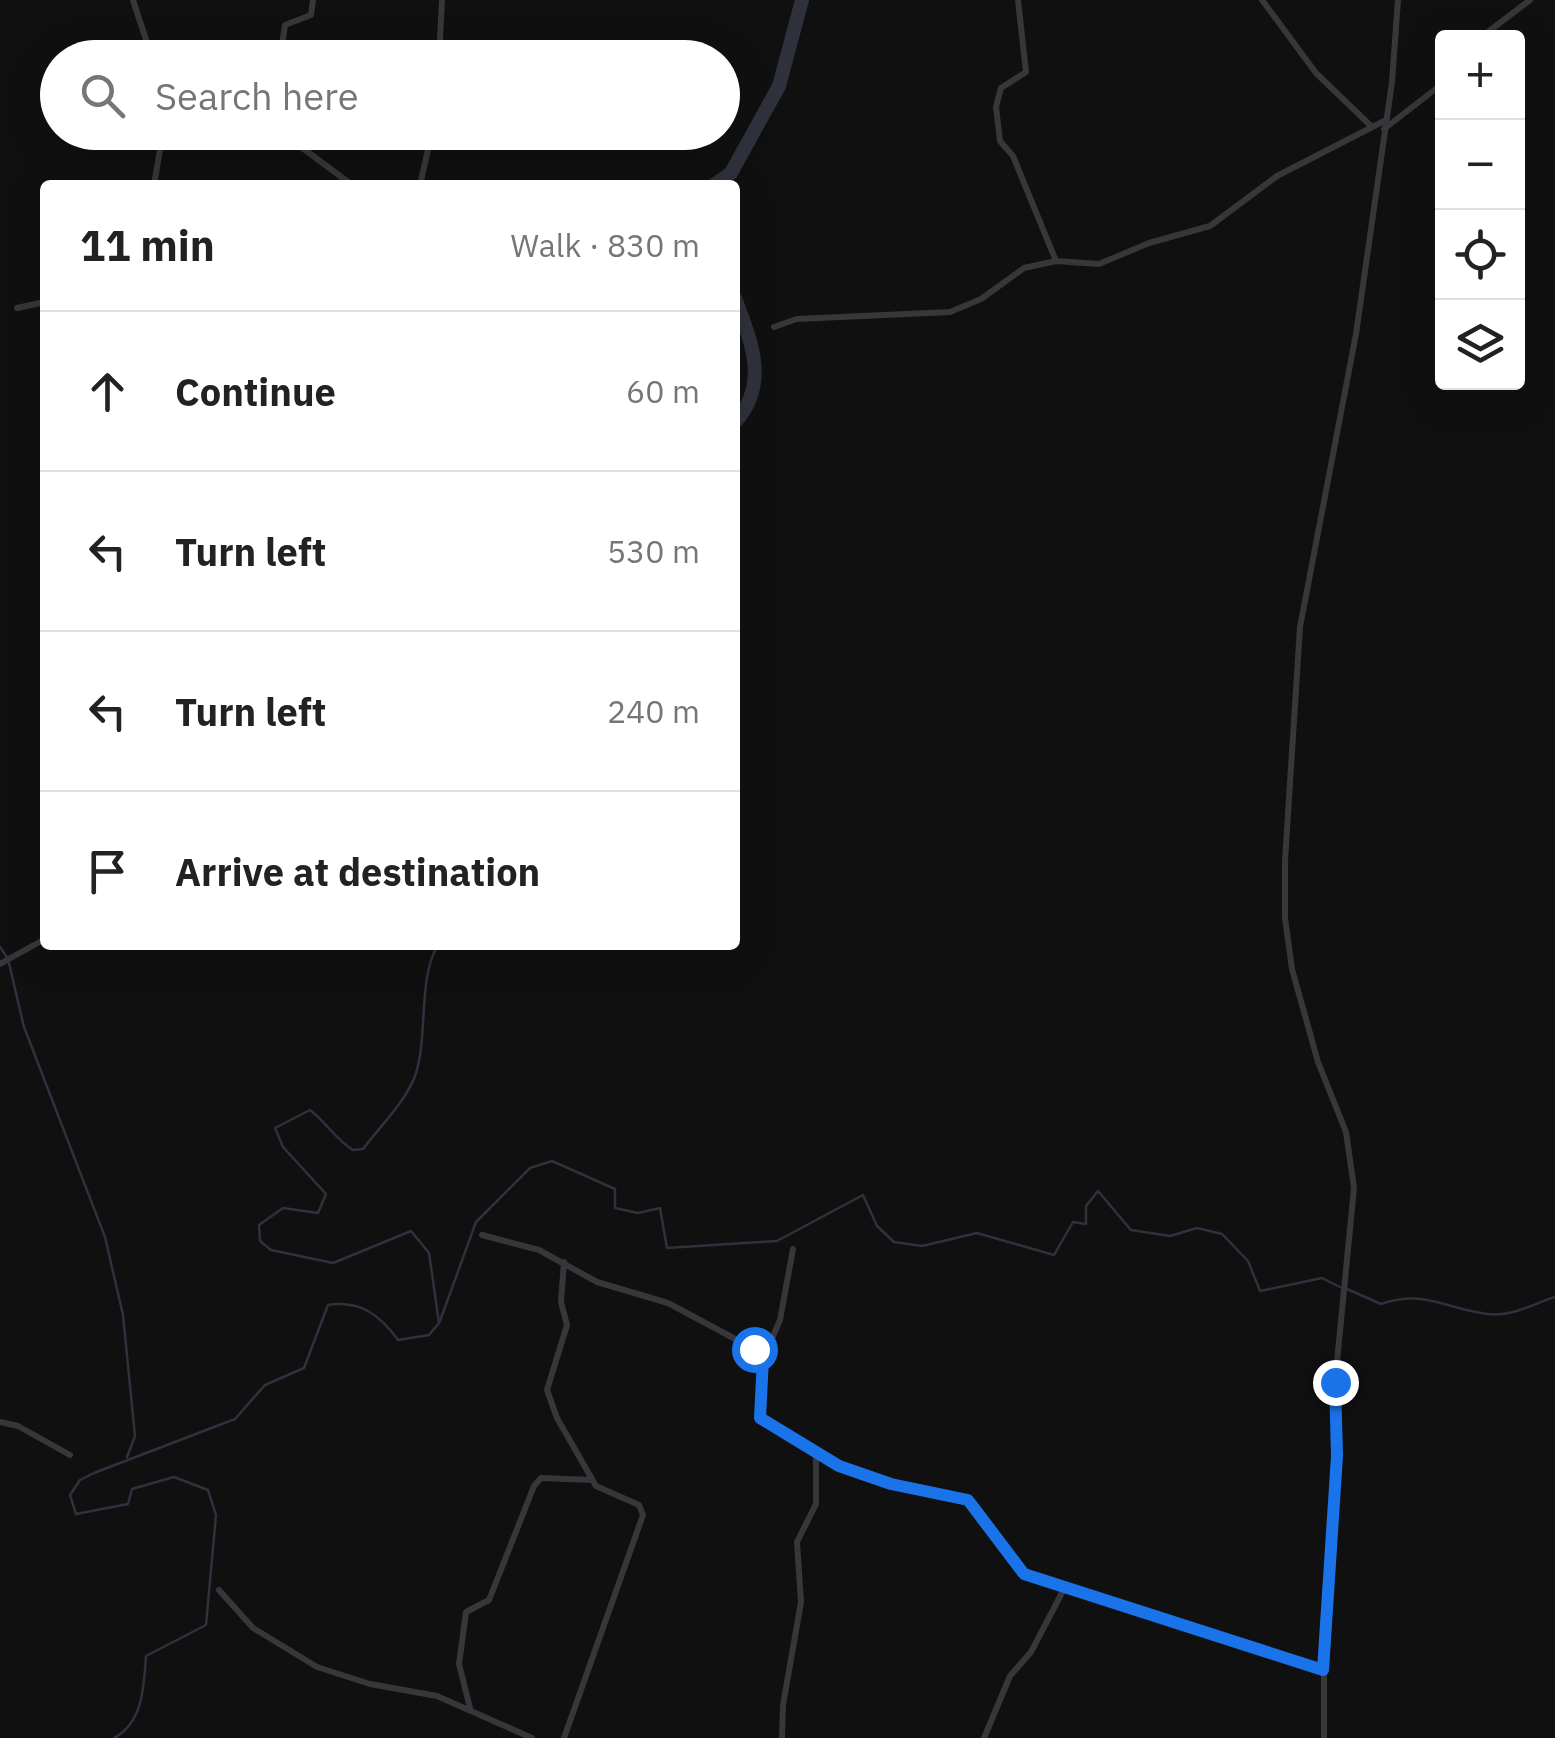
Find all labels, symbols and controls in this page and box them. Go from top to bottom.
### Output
map controls [1435,30,1525,390]
button: + [1435,30,1525,120]
search box [40,40,740,150]
icon: search [75,68,130,123]
text: Search here [155,71,359,120]
button: − [1435,120,1525,210]
button: locate [1435,210,1525,300]
text: 11 min [80,218,215,273]
text: Walk · 830 m [511,224,700,266]
button: layers [1435,300,1525,390]
icon: ahead [80,364,135,419]
text: Continue [175,367,336,416]
text: 60 m [626,370,700,412]
icon: left [80,524,135,579]
text: Turn left [175,527,326,576]
text: 530 m [607,530,700,572]
icon: left [80,684,135,739]
text: Turn left [175,687,326,736]
text: 240 m [607,690,700,732]
icon: arrive [80,844,135,899]
text: Arrive at destination [175,847,540,896]
route start [732,1327,778,1373]
route end [1313,1360,1359,1406]

